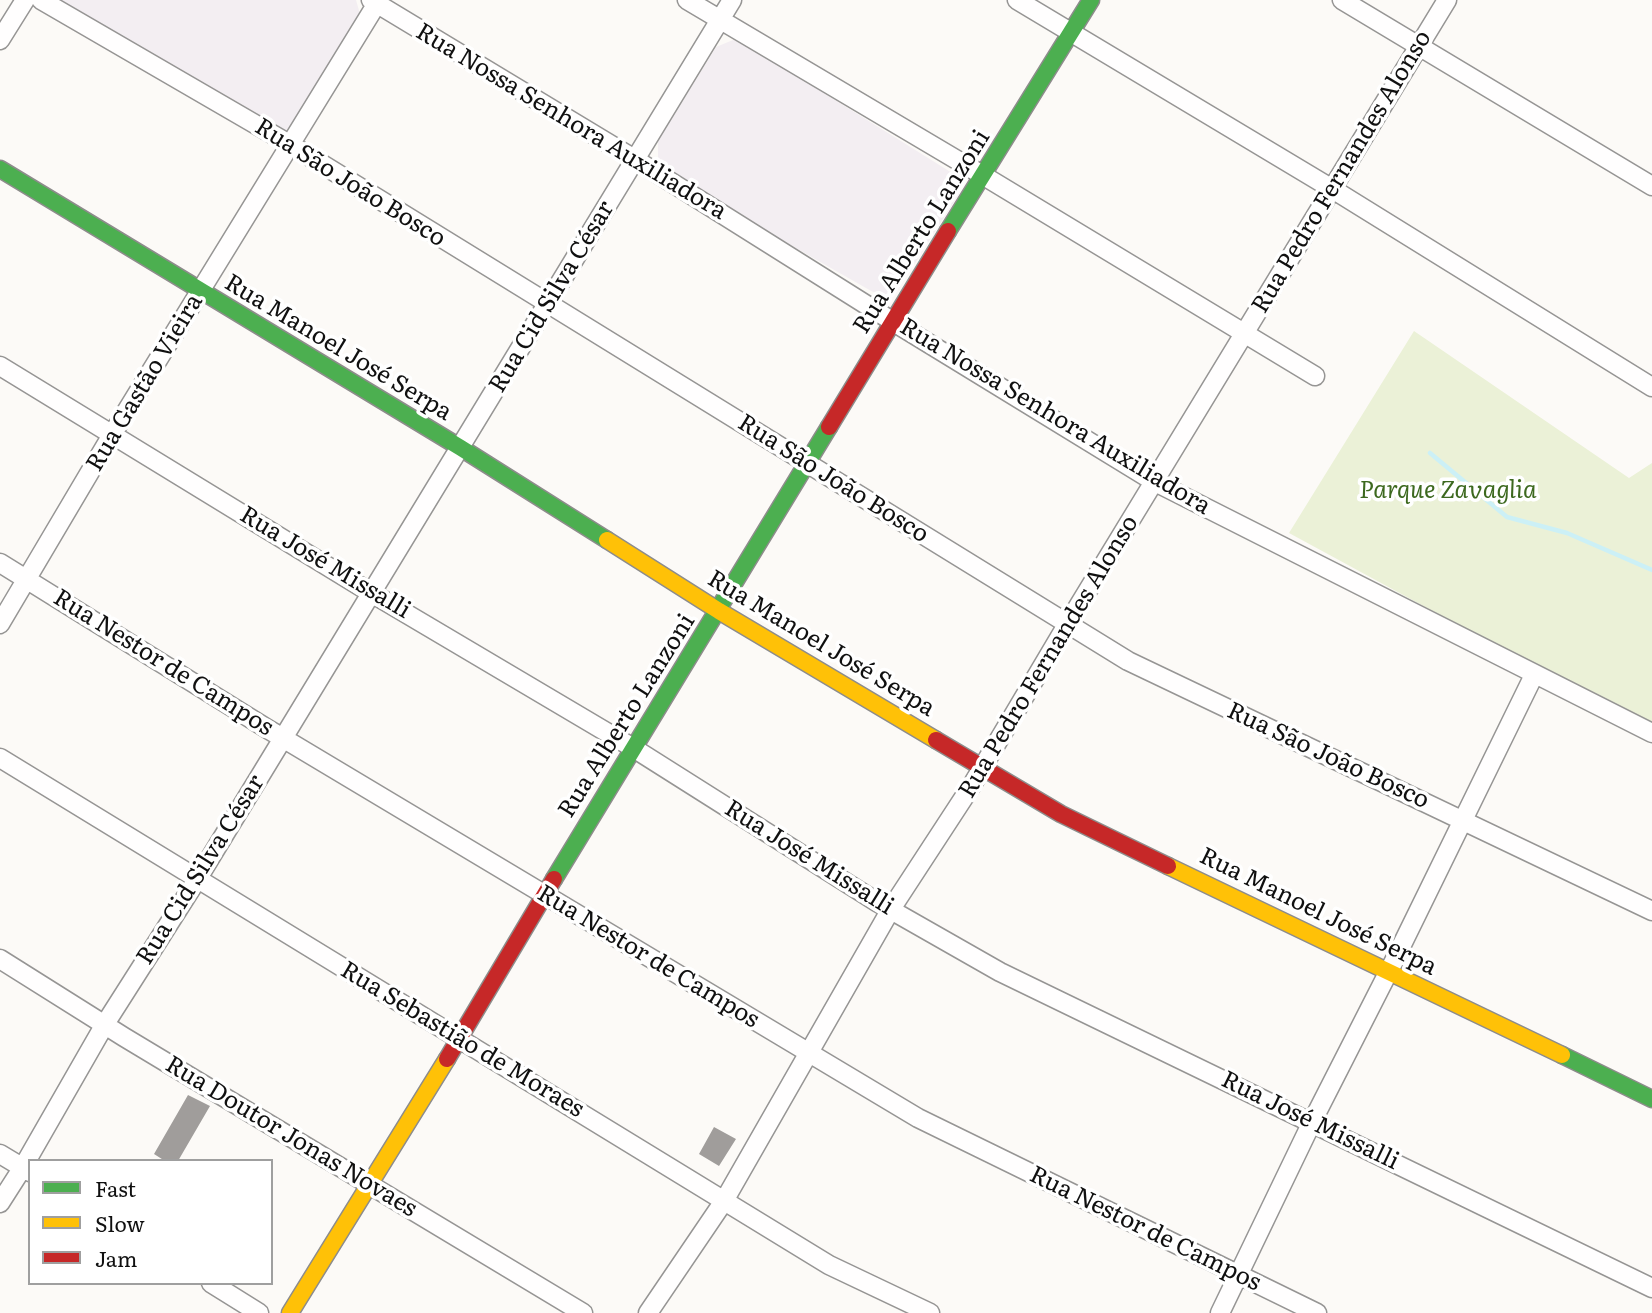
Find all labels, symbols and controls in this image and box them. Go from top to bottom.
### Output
street label: Rua Nossa Senhora Auxiliadora [410,18,732,226]
street label: Rua Pedro Fernandes Alonso [1246,26,1438,318]
street label: Rua São João Bosco [249,113,451,253]
street label: Rua Alberto Lanzoni [848,125,996,339]
street label: Rua Cid Silva César [483,196,621,398]
street label: Rua Manoel José Serpa [219,269,457,427]
street label: Rua Gastão Vieira [81,289,209,477]
street label: Rua Nossa Senhora Auxiliadora [894,313,1216,521]
street label: Rua São João Bosco [732,409,934,549]
park label: Parque Zavaglia [1359,477,1537,505]
street label: Rua José Missalli [234,501,416,625]
street label: Rua Pedro Fernandes Alonso [953,511,1145,803]
street label: Rua Manoel José Serpa [702,565,940,723]
street label: Rua Nestor de Campos [48,584,278,742]
street label: Rua Alberto Lanzoni [553,609,701,823]
street label: Rua São João Bosco [1222,697,1434,815]
street label: Rua Cid Silva César [131,770,271,970]
street label: Rua José Missalli [719,794,899,922]
street label: Rua Manoel José Serpa [1195,842,1441,982]
street label: Rua Nestor de Campos [532,879,764,1035]
street label: Rua Sebastião de Moraes [335,956,589,1124]
street label: Rua Doutor Jonas Novaes [160,1050,422,1224]
street label: Rua José Missalli [1216,1066,1404,1176]
legend [28,1159,273,1285]
street label: Rua Nestor de Campos [1025,1160,1265,1298]
text: Fast [95,1172,136,1203]
text: Slow [95,1207,145,1238]
text: Jam [95,1242,137,1273]

